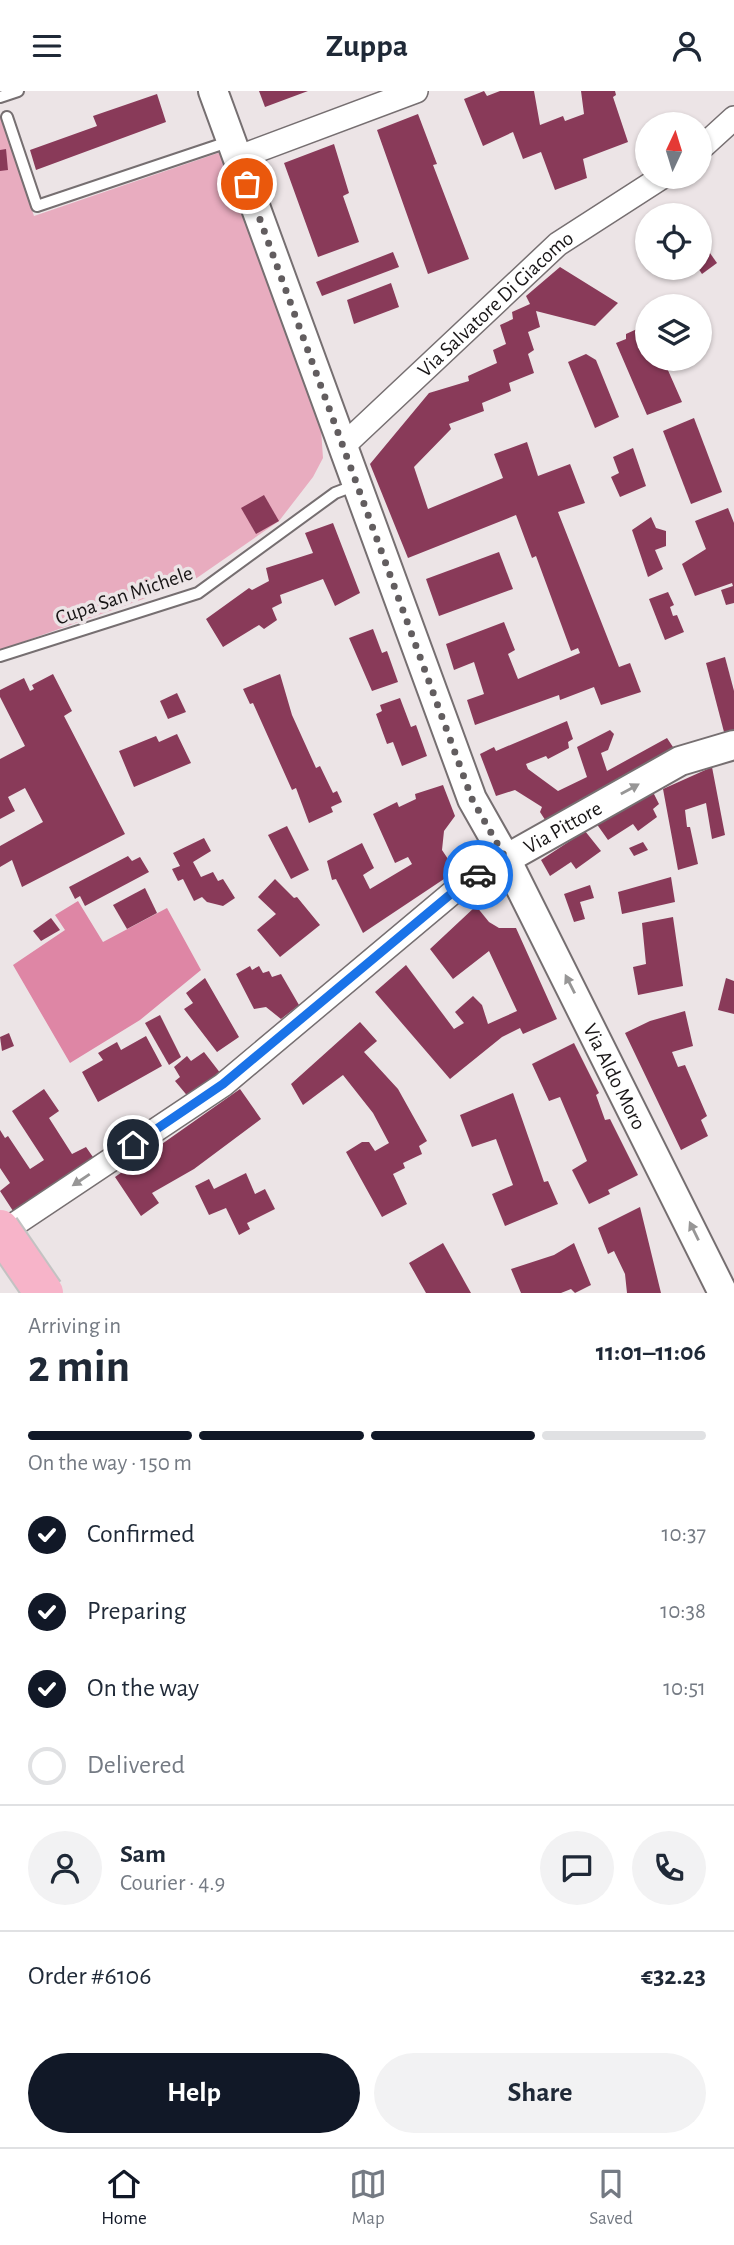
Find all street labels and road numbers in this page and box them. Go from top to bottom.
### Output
street label: Via Salvatore Di Giacomo [414,227,577,381]
street label: Cupa San Michele [53,562,196,629]
street label: Via Pittore [520,797,605,858]
street label: Via Aldo Moro [579,1020,650,1133]

